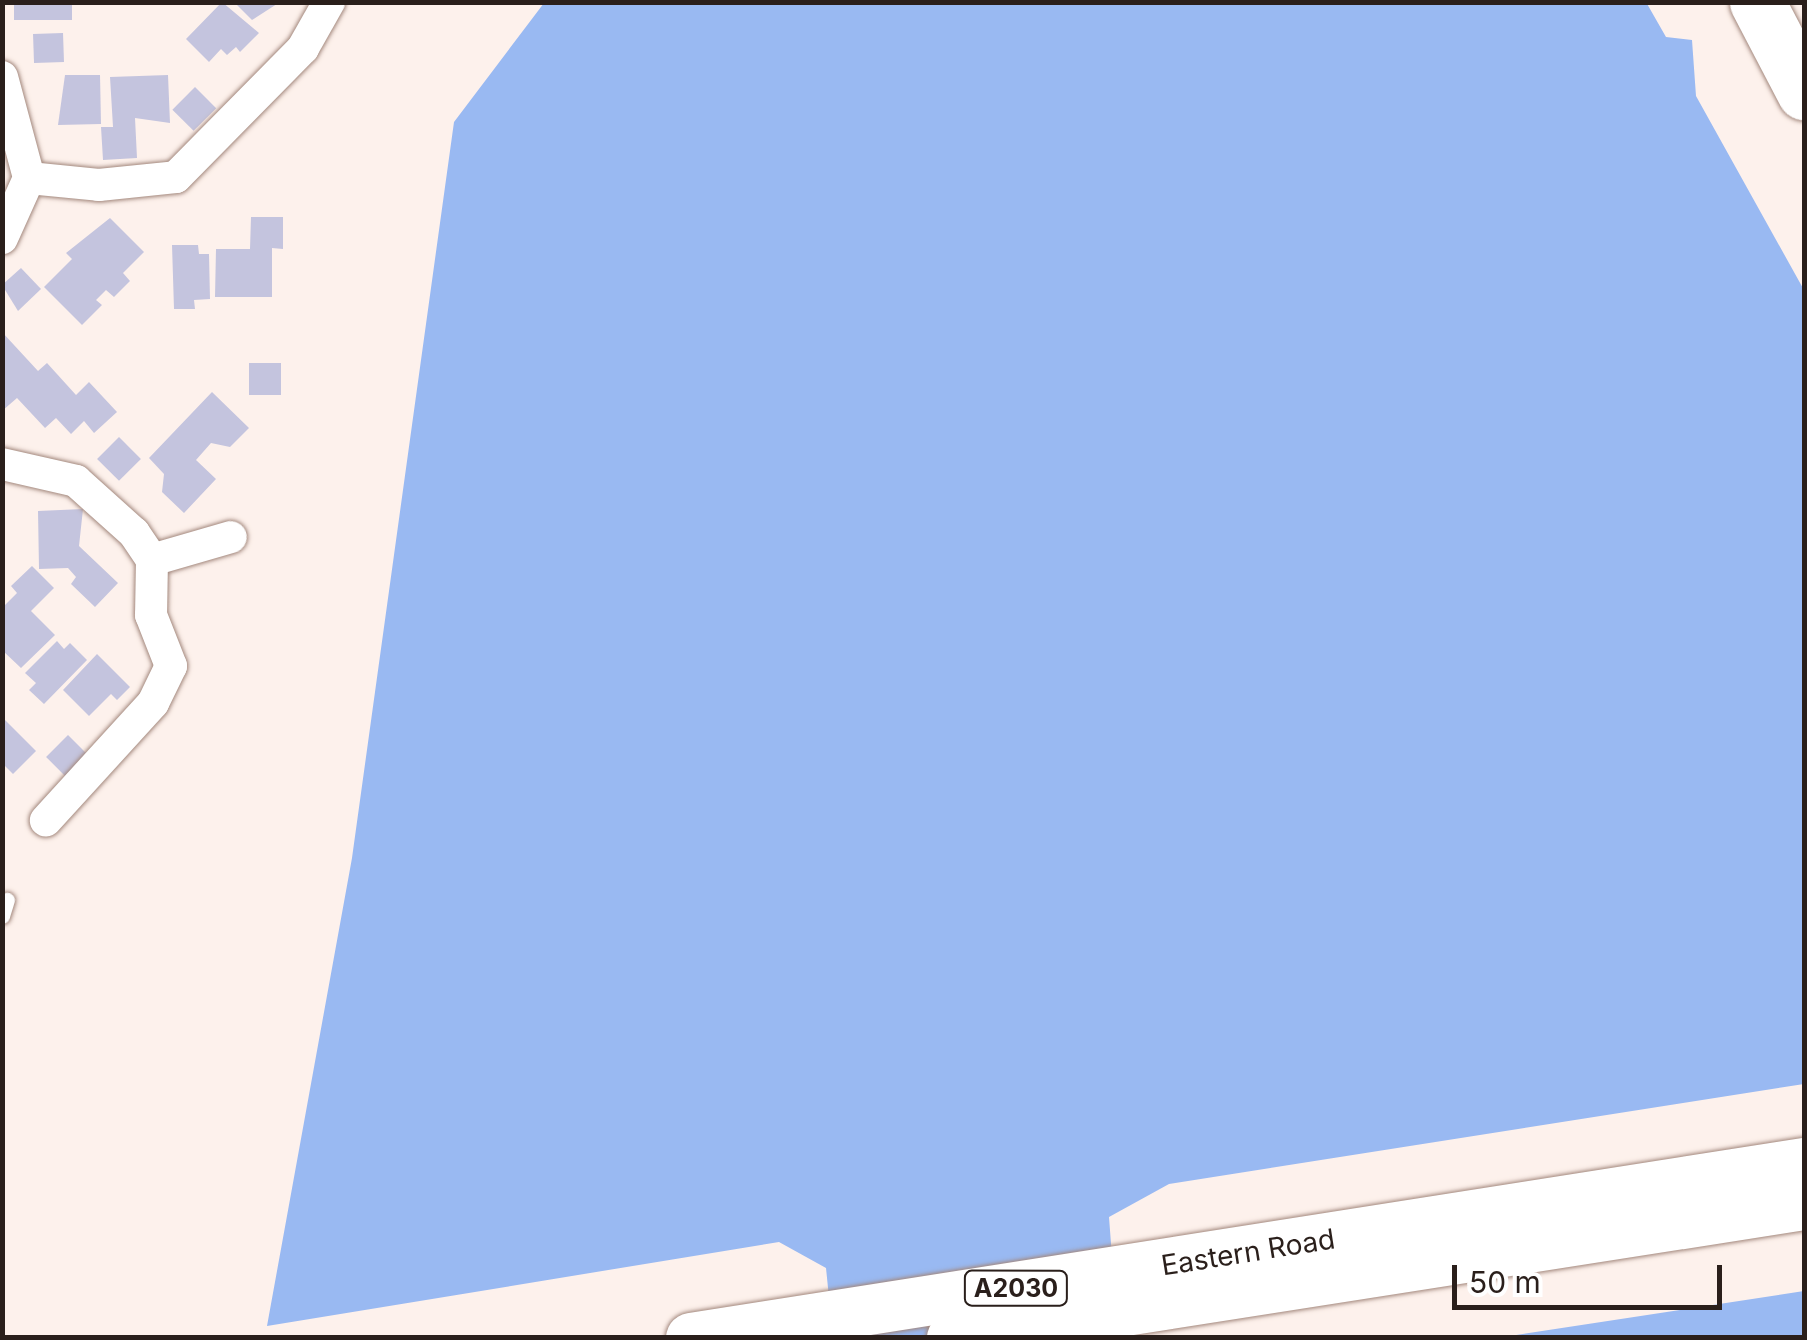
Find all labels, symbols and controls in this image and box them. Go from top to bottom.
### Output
street label: Eastern Road [1159,1222,1337,1282]
scale bar [1457,1245,1727,1307]
text: 50 m [1469,1264,1541,1300]
road number: A2030 [964,1268,1068,1308]

